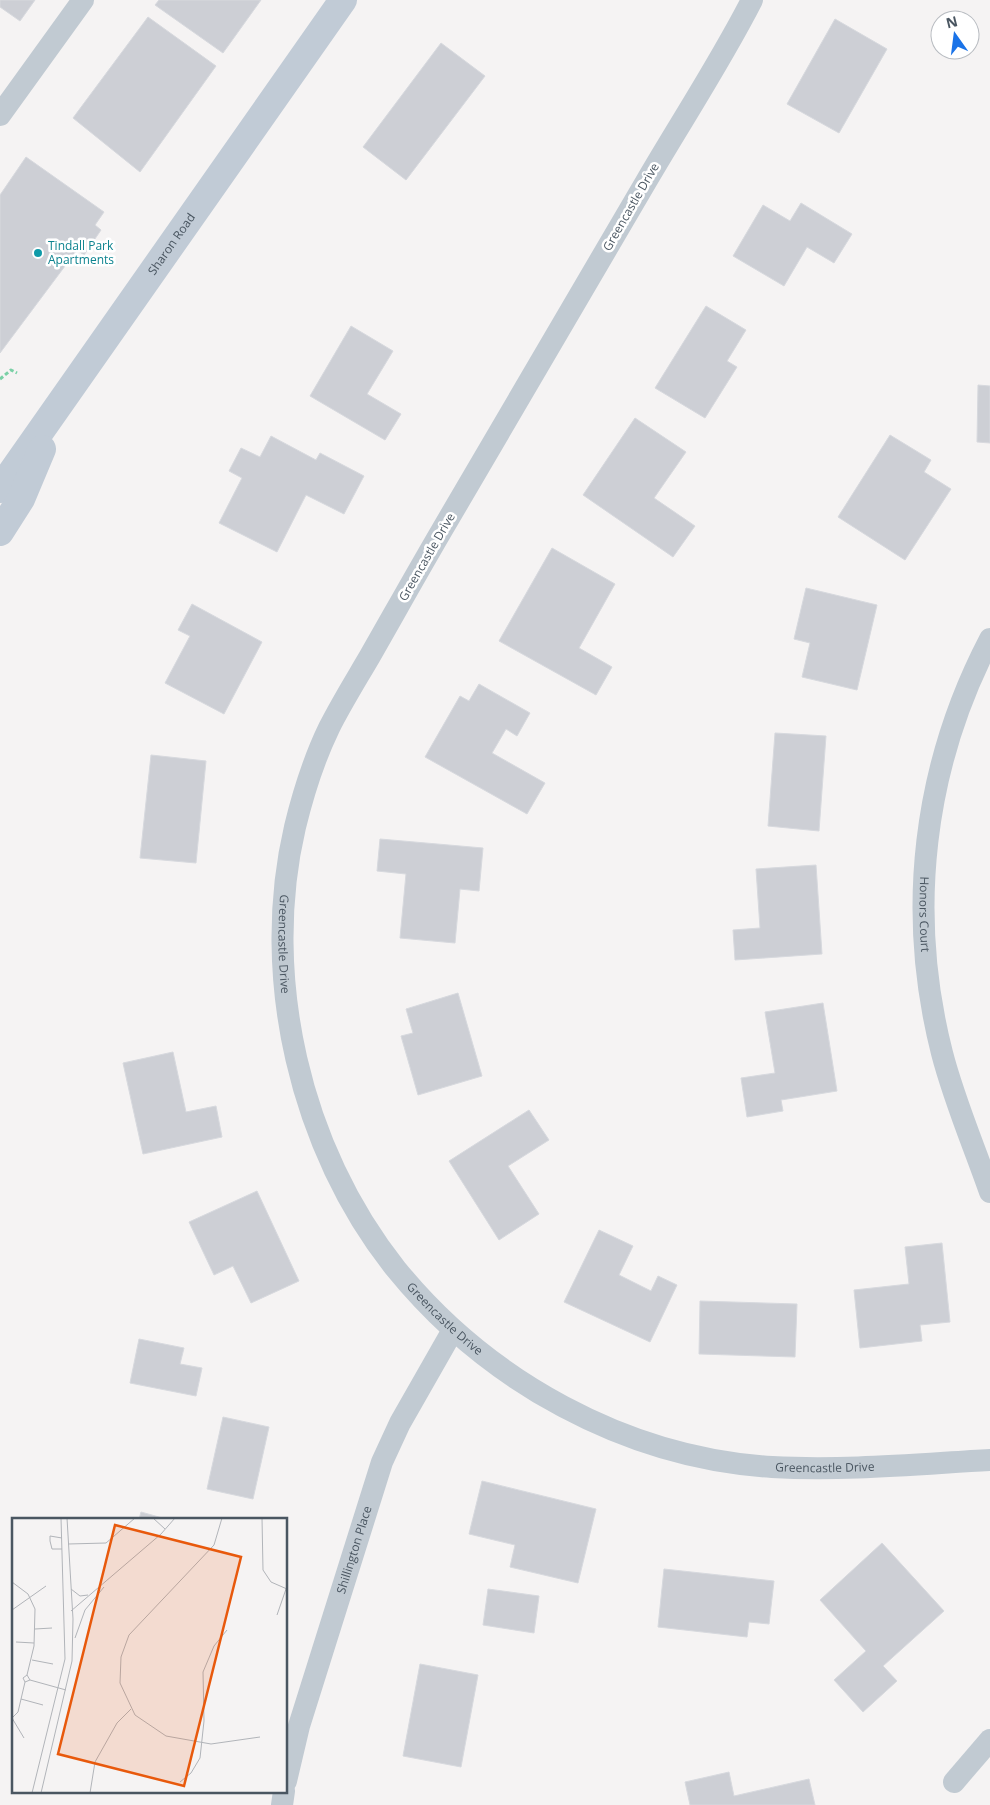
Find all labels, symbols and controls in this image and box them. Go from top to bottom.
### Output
north arrow [930,10,980,60]
text: N [944,11,960,32]
street label: Greencastle Drive [598,159,663,254]
street label: Sharon Road [144,210,199,278]
place label: Tindall Park Apartments [48,237,114,268]
marker: Tindall Park Apartments [32,247,44,259]
street label: Greencastle Drive [394,509,459,604]
street label: Honors Court [916,876,934,953]
street label: Greencastle Drive [274,894,294,995]
street label: Greencastle Drive [403,1278,487,1359]
street label: Greencastle Drive [775,1458,875,1476]
street label: Shillington Place [332,1503,376,1596]
inset map [12,1518,288,1792]

